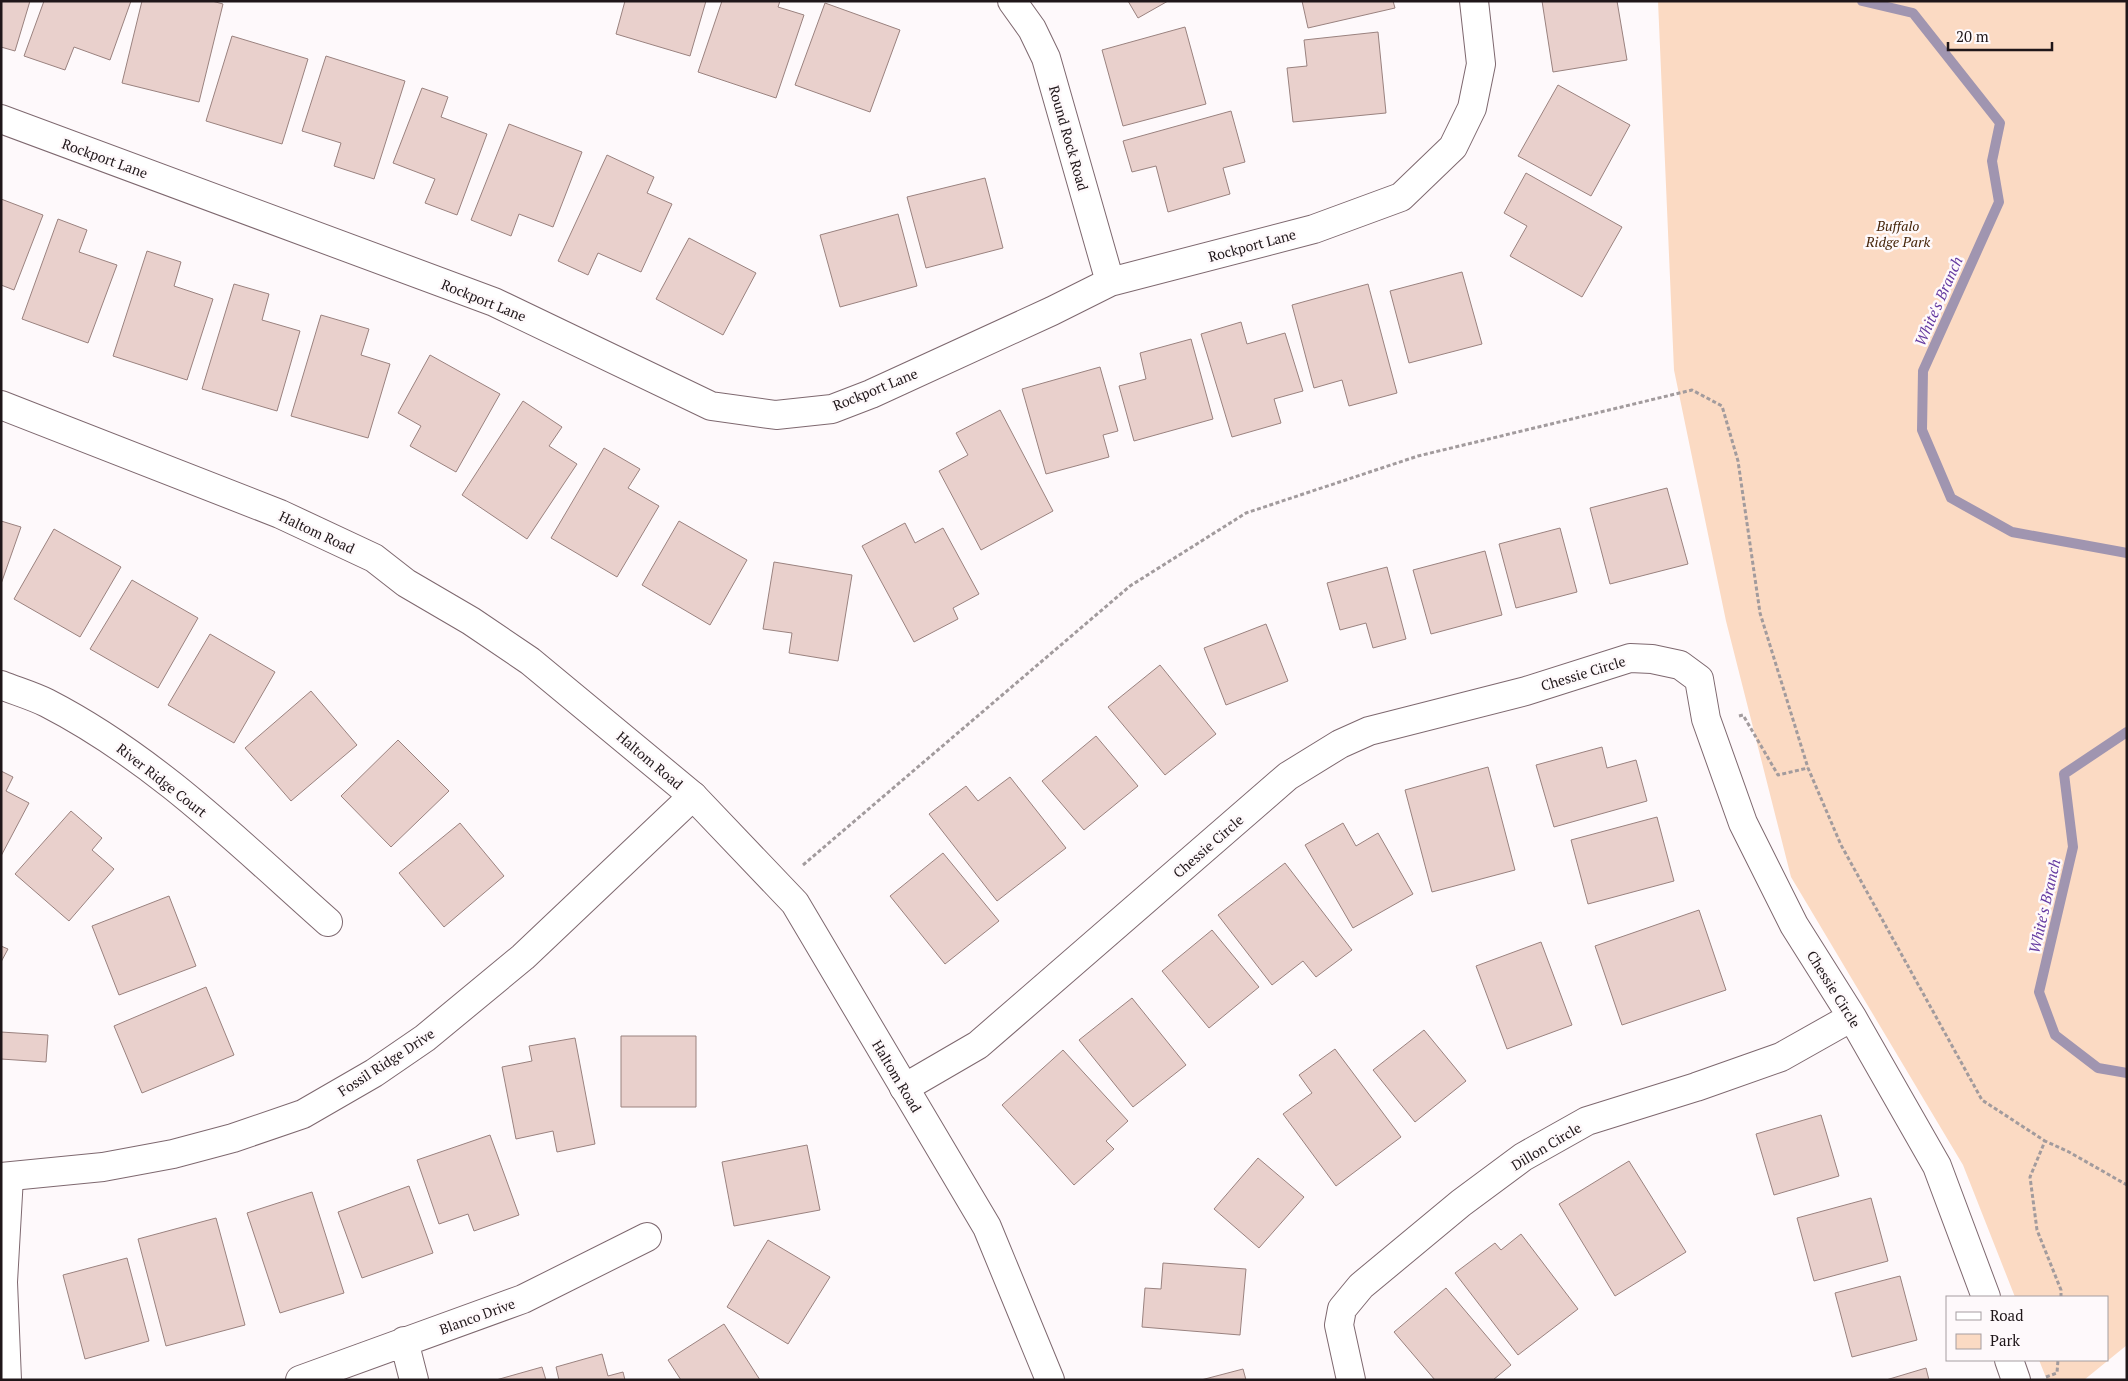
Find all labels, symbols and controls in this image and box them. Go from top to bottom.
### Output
scale bar [1948,20,2052,52]
text: 20 m [1956,26,1989,46]
street label: Round Rock Road [1045,83,1093,193]
street label: Rockport Lane [60,134,150,182]
park label: Buffalo Ridge Park [1865,216,1930,251]
street label: Rockport Lane [1206,224,1298,266]
water label: White's Branch [1909,253,1967,349]
street label: Rockport Lane [439,274,529,326]
street label: Rockport Lane [830,363,920,415]
street label: Haltom Road [276,506,358,558]
street label: Chessie Circle [1538,651,1628,695]
street label: Haltom Road [613,727,687,793]
street label: River Ridge Court [113,739,212,822]
street label: Chessie Circle [1169,810,1247,882]
water label: White's Branch [2023,857,2065,955]
street label: Chessie Circle [1803,947,1865,1031]
street label: Fossil Ridge Drive [334,1024,438,1100]
street label: Haltom Road [868,1036,926,1116]
street label: Dillon Circle [1508,1118,1584,1174]
street label: Blanco Drive [437,1294,517,1338]
legend [1946,1296,2108,1361]
text: Road [1990,1305,2023,1325]
text: Park [1990,1330,2020,1350]

